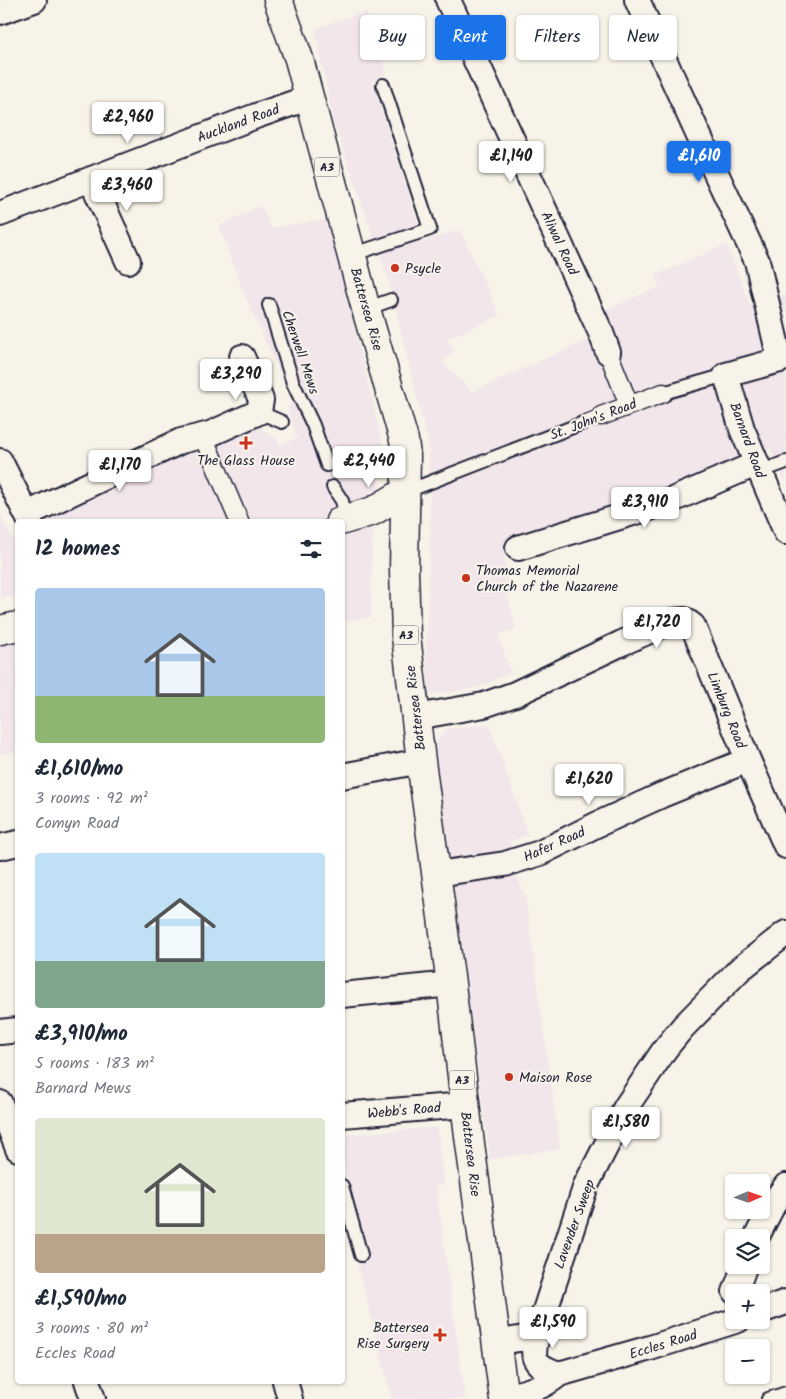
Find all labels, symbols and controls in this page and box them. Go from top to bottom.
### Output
chip: Buy [360,15,425,60]
chip: Rent [435,15,506,60]
chip: Filters [516,15,599,60]
chip: New [609,15,677,60]
street label: Auckland Road [194,99,284,149]
pin: £2,960 [87,102,169,144]
text: £2,960 [103,105,153,130]
pin: £1,140 [470,140,552,183]
pin: £1,610 [658,140,740,183]
text: £1,140 [490,144,532,169]
text: £1,610 [678,144,720,169]
road number: A3 [314,158,340,176]
pin: £3,460 [86,170,168,212]
text: £3,460 [102,173,152,198]
street label: Aliwal Road [535,208,584,280]
place label: Psycle [405,258,442,280]
marker: Psycle [389,262,401,274]
street label: Battersea Rise [344,265,389,354]
street label: Cherwell Mews [275,307,325,397]
pin: £3,290 [195,358,277,401]
text: £3,290 [211,362,261,387]
street label: St. John's Road [547,393,641,447]
street label: Barnard Road [723,399,771,482]
marker: The Glass House [239,436,253,450]
pin: £2,440 [328,446,410,488]
text: £2,440 [344,449,394,474]
pin: £1,170 [79,450,161,492]
place label: The Glass House [197,450,296,472]
text: £1,170 [99,453,141,478]
pin: £3,910 [604,486,686,529]
text: £3,910 [622,490,668,515]
text: 12 homes [35,533,120,566]
icon: filters [297,535,325,563]
place label: Thomas Memorial Church of the Nazarene [476,560,619,598]
marker: Thomas Memorial Church of the Nazarene [460,572,472,584]
pin: £1,720 [616,606,698,649]
text: £1,720 [634,610,680,635]
icon: home [135,620,225,710]
road number: A3 [394,626,418,644]
street label: Battersea Rise [400,663,432,752]
street label: Limburg Road [701,669,752,753]
text: £1,610/mo [35,753,123,786]
pin: £1,620 [548,764,630,806]
text: £1,620 [566,767,612,792]
text: 3 rooms · 92 m² [35,786,148,811]
text: Comyn Road [35,811,119,836]
street label: Hafer Road [520,821,590,868]
icon: home [135,885,225,975]
text: £3,910/mo [35,1018,128,1051]
text: 5 rooms · 183 m² [35,1051,154,1076]
place label: Maison Rose [519,1067,593,1089]
road number: A3 [450,1070,474,1090]
marker: Maison Rose [503,1071,515,1083]
text: Barnard Mews [35,1076,131,1101]
street label: Webb's Road [366,1097,443,1125]
pin: £1,580 [585,1106,667,1149]
street label: Battersea Rise [454,1110,486,1199]
text: £1,580 [603,1110,649,1135]
icon: home [135,1150,225,1240]
north arrow [725,1174,770,1219]
map controls [725,1174,770,1384]
street label: Lavender Sweep [549,1176,601,1272]
button: layers [725,1229,770,1274]
text: £1,590/mo [35,1283,127,1316]
button: + [725,1284,770,1329]
pin: £1,590 [512,1306,594,1349]
text: £1,590 [530,1310,576,1335]
text: 3 rooms · 80 m² [35,1316,148,1341]
place label: Battersea Rise Surgery [357,1317,429,1355]
street label: Eccles Road [627,1324,701,1366]
marker: Battersea Rise Surgery [433,1328,447,1342]
button: − [725,1339,770,1384]
text: Eccles Road [35,1341,115,1366]

